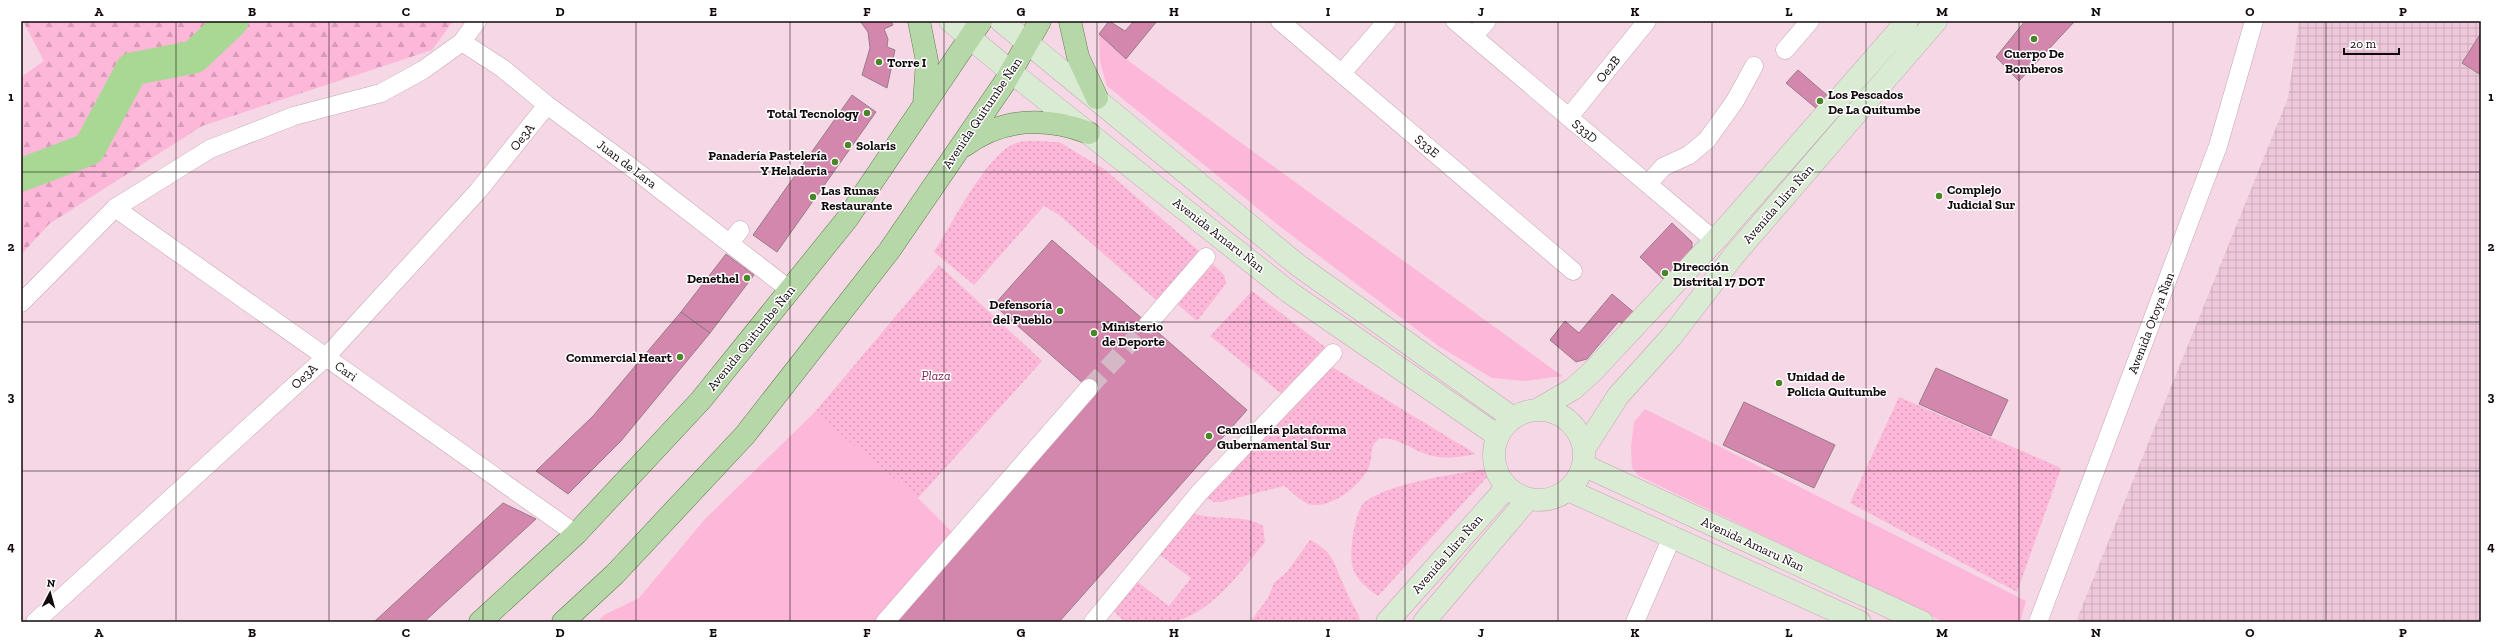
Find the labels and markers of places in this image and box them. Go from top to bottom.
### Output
marker: Cuerpo De Bomberos [2029,34,2039,44]
place label: Cuerpo De Bomberos [2004,46,2065,76]
place label: Torre I [887,55,927,70]
marker: Torre I [874,57,884,67]
place label: Los Pescados De La Quitumbe [1828,87,1921,117]
marker: Los Pescados De La Quitumbe [1815,96,1825,106]
place label: Total Tecnology [767,106,859,121]
marker: Total Tecnology [862,108,872,118]
place label: Solaris [856,138,896,153]
marker: Solaris [843,140,853,150]
place label: Panadería Pastelería Y Heladeria [708,148,827,178]
marker: Panadería Pastelería Y Heladeria [830,157,840,167]
place label: Complejo Judicial Sur [1947,182,2016,212]
place label: Las Runas Restaurante [821,183,893,213]
marker: Complejo Judicial Sur [1934,191,1944,201]
marker: Las Runas Restaurante [808,192,818,202]
place label: Dirección Distrital 17 DOT [1673,259,1766,289]
marker: Dirección Distrital 17 DOT [1660,268,1670,278]
place label: Denethel [687,271,739,286]
marker: Denethel [742,273,752,283]
place label: Defensoría del Pueblo [989,297,1052,327]
marker: Defensoría del Pueblo [1055,306,1065,316]
place label: Ministerio de Deporte [1102,319,1166,349]
marker: Ministerio de Deporte [1089,328,1099,338]
place label: Commercial Heart [566,350,673,365]
marker: Commercial Heart [675,352,685,362]
place label: Unidad de Policia Quitumbe [1787,369,1887,399]
marker: Unidad de Policia Quitumbe [1774,378,1784,388]
place label: Cancillería plataforma Gubernamental Sur [1217,422,1347,452]
marker: Cancillería plataforma Gubernamental Sur [1204,431,1214,441]

